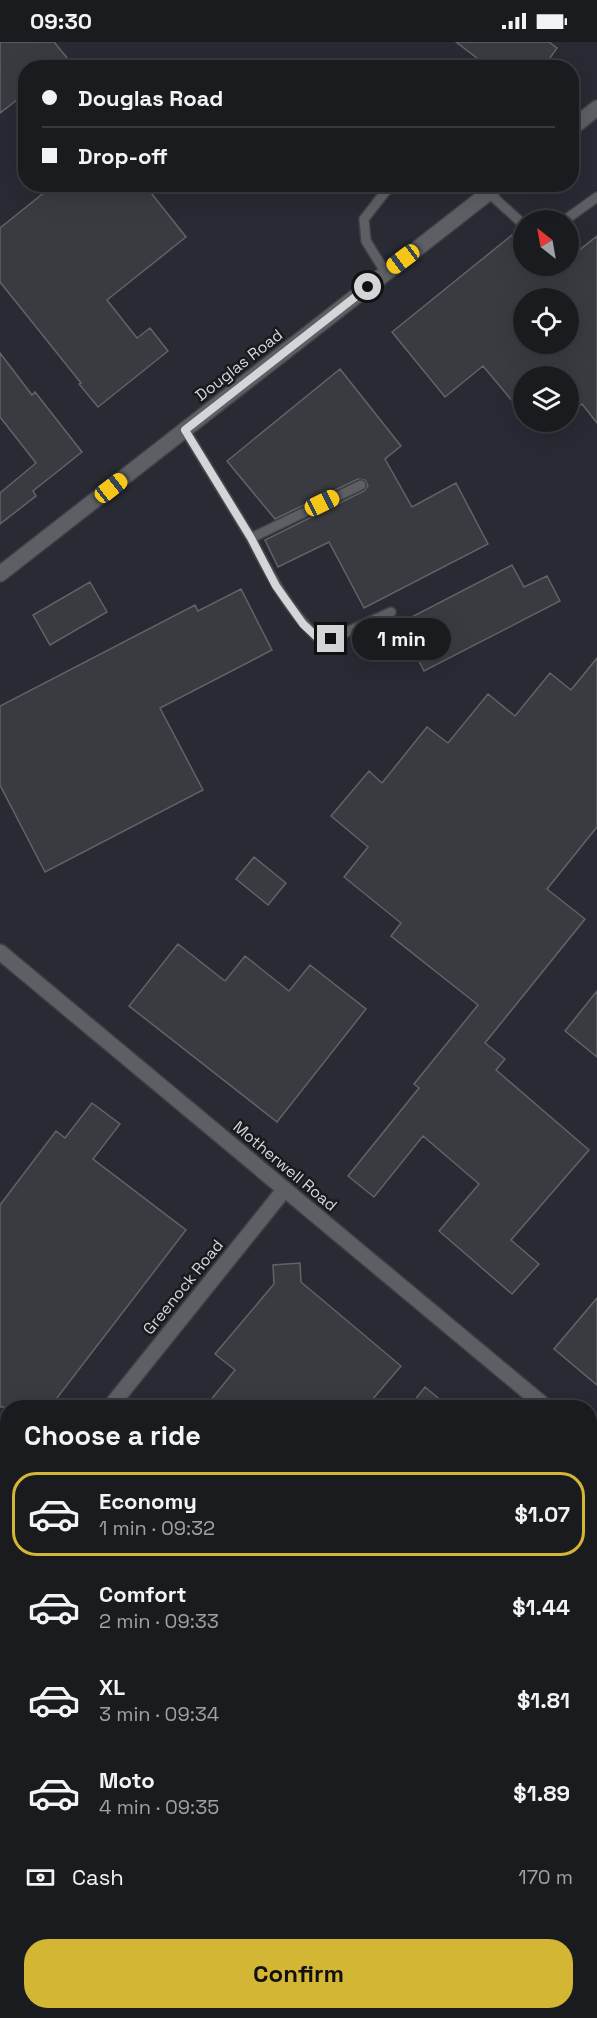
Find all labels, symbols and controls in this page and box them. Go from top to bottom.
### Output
text: 09:30 [30,7,92,35]
text: Douglas Road [78,84,223,112]
text: Drop-off [78,142,168,170]
north arrow [513,210,579,276]
map controls [513,210,579,432]
car [383,241,423,277]
route start [354,273,381,300]
button: locate [513,288,579,354]
street label: Douglas Road [191,324,287,406]
button: layers [513,366,579,432]
car [91,470,131,506]
car [302,487,342,519]
callout: 1 min [352,618,451,660]
route end [317,625,344,652]
text: 1 min [377,626,426,652]
street label: Motherwell Road [229,1116,341,1216]
street label: Greenock Road [138,1235,228,1339]
text: Choose a ride [24,1418,201,1453]
icon: car [27,1487,81,1541]
text: Economy [99,1487,197,1515]
text: $1.07 [514,1500,570,1528]
text: 1 min · 09:32 [99,1515,215,1541]
icon: car [27,1580,81,1634]
text: Comfort [99,1580,187,1608]
text: $1.44 [512,1593,570,1621]
text: 2 min · 09:33 [99,1608,219,1634]
icon: car [27,1673,81,1727]
text: XL [99,1673,125,1701]
text: $1.81 [517,1686,570,1714]
text: 3 min · 09:34 [99,1701,219,1727]
icon: car [27,1766,81,1820]
text: Moto [99,1766,155,1794]
text: $1.89 [513,1779,570,1807]
text: 4 min · 09:35 [99,1794,219,1820]
icon: cash [24,1861,57,1894]
text: Cash [72,1863,124,1891]
text: 170 m [518,1864,573,1890]
button: Confirm [24,1939,573,2008]

